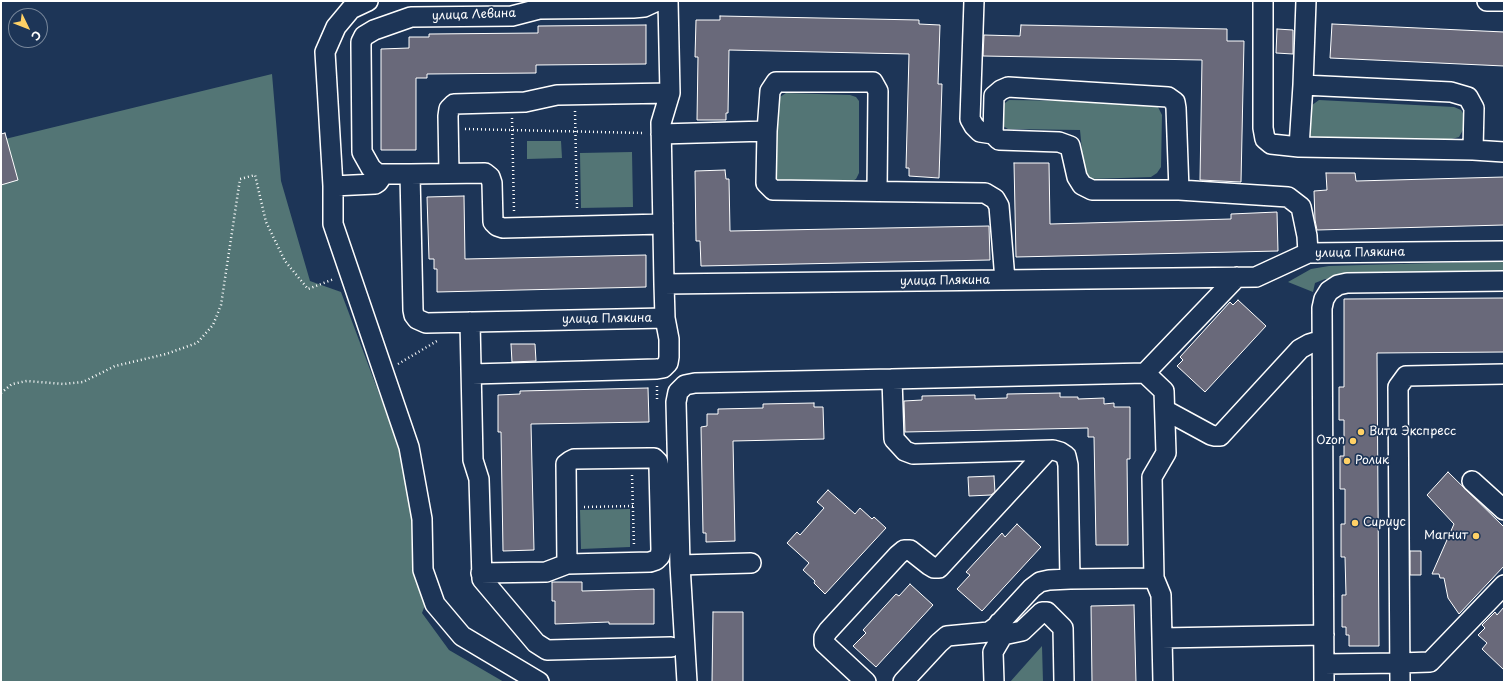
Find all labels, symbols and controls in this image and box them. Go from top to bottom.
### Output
street label: улица Левина [432,6,516,24]
north arrow [8,8,48,48]
text: С [27,27,45,45]
street label: улица Плякина [1315,245,1405,261]
street label: улица Плякина [900,273,990,289]
street label: улица Плякина [562,311,652,327]
place label: Вита Экспресс [1369,425,1456,439]
marker: Вита Экспресс [1356,427,1366,437]
place label: Ozon [1316,434,1345,448]
marker: Ozon [1348,436,1358,446]
place label: Ролик [1355,454,1389,468]
marker: Ролик [1342,456,1352,466]
place label: Сириус [1363,516,1406,530]
marker: Сириус [1350,518,1360,528]
place label: Магнит [1424,529,1468,543]
marker: Магнит [1471,531,1481,541]

